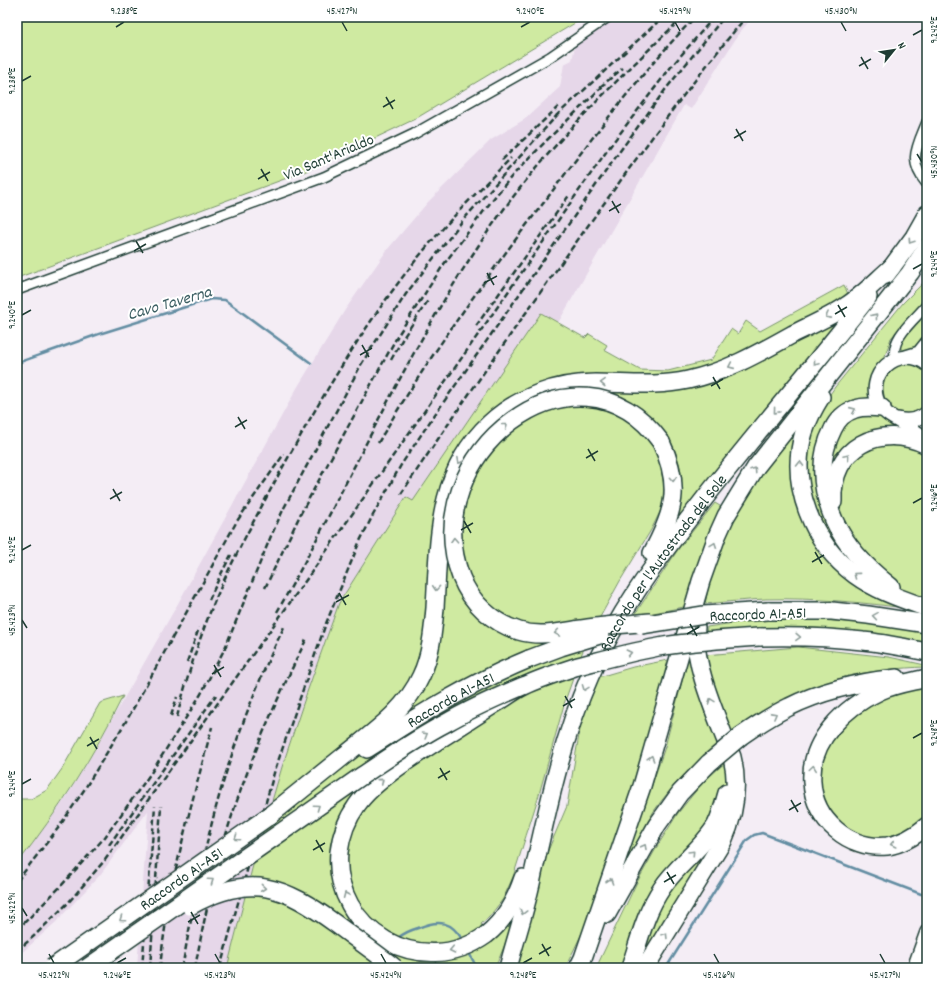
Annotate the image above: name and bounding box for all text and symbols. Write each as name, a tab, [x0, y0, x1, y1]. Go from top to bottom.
text: 9.238°E	[111, 5, 138, 19]
text: 45.427°N	[327, 5, 358, 19]
text: 9.240°E	[516, 5, 544, 19]
text: 45.429°N	[659, 5, 691, 19]
text: 45.430°N	[825, 5, 857, 19]
text: 9.242°E	[928, 16, 942, 43]
north arrow	[874, 30, 914, 70]
text: N	[893, 40, 909, 53]
text: 9.238°E	[6, 67, 20, 94]
street label: Via Sant'Arialdo	[280, 129, 378, 188]
text: 45.430°N	[928, 146, 942, 178]
one-way arrow	[908, 237, 916, 244]
text: 9.244°E	[928, 250, 942, 277]
water label: Cavo Taverna	[125, 281, 216, 328]
text: 9.240°E	[6, 301, 20, 329]
one-way arrow	[825, 311, 832, 319]
one-way arrow	[871, 313, 878, 320]
one-way arrow	[813, 359, 820, 366]
one-way arrow	[727, 361, 735, 369]
one-way arrow	[600, 379, 606, 388]
one-way arrow	[773, 407, 780, 414]
one-way arrow	[849, 407, 856, 415]
one-way arrow	[501, 424, 508, 431]
one-way arrow	[843, 454, 850, 461]
one-way arrow	[458, 457, 465, 464]
one-way arrow	[796, 461, 804, 467]
one-way arrow	[749, 467, 757, 474]
street label: Raccordo per l'Autostrada del Sole	[595, 470, 733, 656]
one-way arrow	[668, 476, 677, 482]
text: 9.246°E	[928, 484, 942, 512]
text: 9.242°E	[6, 536, 20, 563]
one-way arrow	[449, 537, 458, 543]
one-way arrow	[709, 541, 717, 548]
one-way arrow	[853, 572, 860, 580]
one-way arrow	[432, 585, 441, 591]
street label: Raccordo A1-A51	[709, 602, 807, 629]
text: 45.423°N	[6, 604, 20, 636]
one-way arrow	[872, 612, 878, 621]
one-way arrow	[553, 628, 560, 637]
one-way arrow	[795, 632, 801, 641]
one-way arrow	[626, 650, 632, 658]
street label: Raccordo A1-A51	[403, 667, 499, 735]
one-way arrow	[581, 684, 589, 691]
one-way arrow	[708, 698, 716, 705]
one-way arrow	[770, 712, 777, 720]
text: 9.248°E	[928, 719, 942, 746]
one-way arrow	[421, 732, 428, 739]
one-way arrow	[646, 754, 655, 761]
one-way arrow	[808, 765, 817, 772]
text: 9.244°E	[6, 770, 20, 797]
one-way arrow	[377, 779, 384, 786]
one-way arrow	[313, 804, 320, 812]
one-way arrow	[235, 833, 242, 840]
one-way arrow	[890, 839, 897, 848]
street label: Raccordo A1-A51	[136, 843, 228, 917]
one-way arrow	[639, 844, 646, 851]
one-way arrow	[687, 850, 695, 858]
one-way arrow	[605, 878, 613, 885]
one-way arrow	[206, 879, 213, 886]
one-way arrow	[260, 883, 266, 892]
text: 45.422°N	[6, 892, 20, 924]
one-way arrow	[343, 892, 351, 900]
one-way arrow	[520, 908, 528, 915]
one-way arrow	[119, 914, 126, 921]
one-way arrow	[661, 932, 668, 939]
one-way arrow	[449, 945, 455, 954]
text: 45.422°N	[38, 969, 70, 983]
text: 9.246°E	[103, 969, 131, 983]
text: 45.423°N	[204, 969, 236, 983]
text: 45.424°N	[370, 969, 402, 983]
text: 9.248°E	[510, 969, 537, 983]
text: 45.426°N	[703, 969, 735, 983]
text: 45.427°N	[870, 969, 901, 983]

